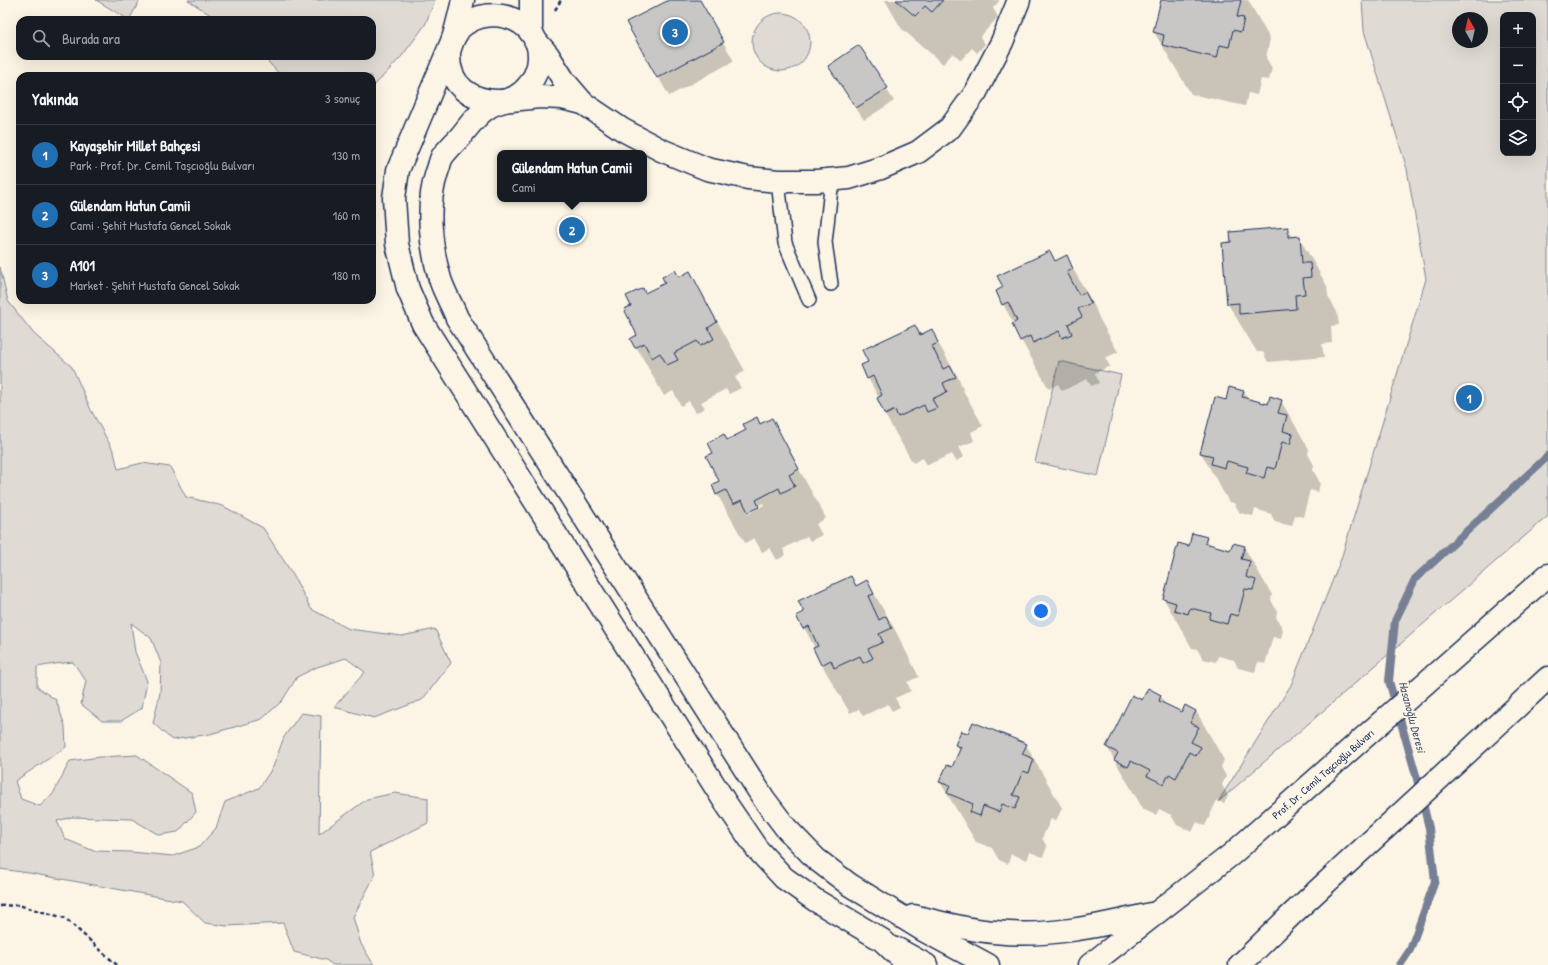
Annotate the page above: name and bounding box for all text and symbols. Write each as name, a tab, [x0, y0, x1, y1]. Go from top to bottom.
north arrow	[1452, 12, 1488, 48]
map controls	[1500, 12, 1536, 156]
button: +	[1500, 12, 1536, 48]
search box	[16, 16, 376, 60]
pin: 3	[662, 17, 688, 47]
icon: search	[30, 27, 52, 49]
text: Burada ara	[62, 28, 120, 49]
button: −	[1500, 48, 1536, 84]
button: locate	[1500, 84, 1536, 120]
text: Yakında	[32, 87, 78, 110]
text: 3 sonuç	[325, 89, 360, 107]
button: layers	[1500, 120, 1536, 156]
text: Kayaşehir Millet Bahçesi	[70, 135, 201, 156]
text: 1	[43, 146, 47, 164]
text: 130 m	[332, 146, 360, 164]
popup	[497, 150, 647, 202]
text: Park · Prof. Dr. Cemil Taşcıoğlu Bulvarı	[70, 156, 255, 174]
text: Gülendam Hatun Camii	[512, 157, 632, 178]
text: Cami	[512, 178, 536, 196]
text: Gülendam Hatun Camii	[70, 195, 191, 216]
text: 2	[42, 206, 48, 224]
text: 160 m	[332, 206, 360, 224]
pin: 2	[559, 215, 585, 245]
text: Cami · Şehit Mustafa Gencel Sokak	[70, 216, 231, 234]
text: A101	[70, 255, 95, 276]
text: 3	[42, 266, 48, 284]
text: 180 m	[332, 266, 360, 284]
text: Market · Şehit Mustafa Gencel Sokak	[70, 276, 240, 294]
pin: 1	[1456, 383, 1482, 413]
your location	[1031, 601, 1051, 621]
water label: Hasanoğlu Deresi	[1395, 679, 1431, 756]
street label: Prof. Dr. Cemil Taşcıoğlu Bulvarı	[1269, 726, 1377, 822]

